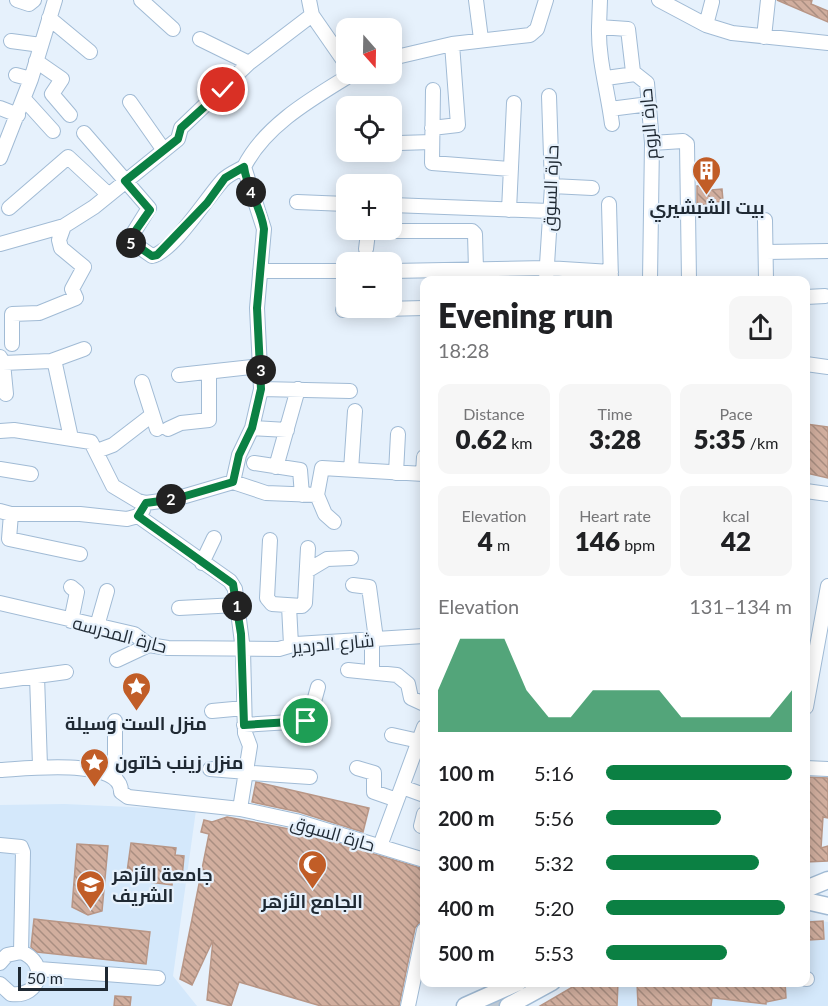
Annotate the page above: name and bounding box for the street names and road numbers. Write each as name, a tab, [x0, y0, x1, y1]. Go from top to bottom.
street label: حارة الروم	[634, 87, 664, 161]
street label: حارة السوق	[537, 144, 564, 232]
street label: حارة المدرسه	[70, 611, 170, 658]
street label: شارع الدردير	[290, 628, 375, 660]
street label: حارة السوق	[288, 811, 378, 857]

